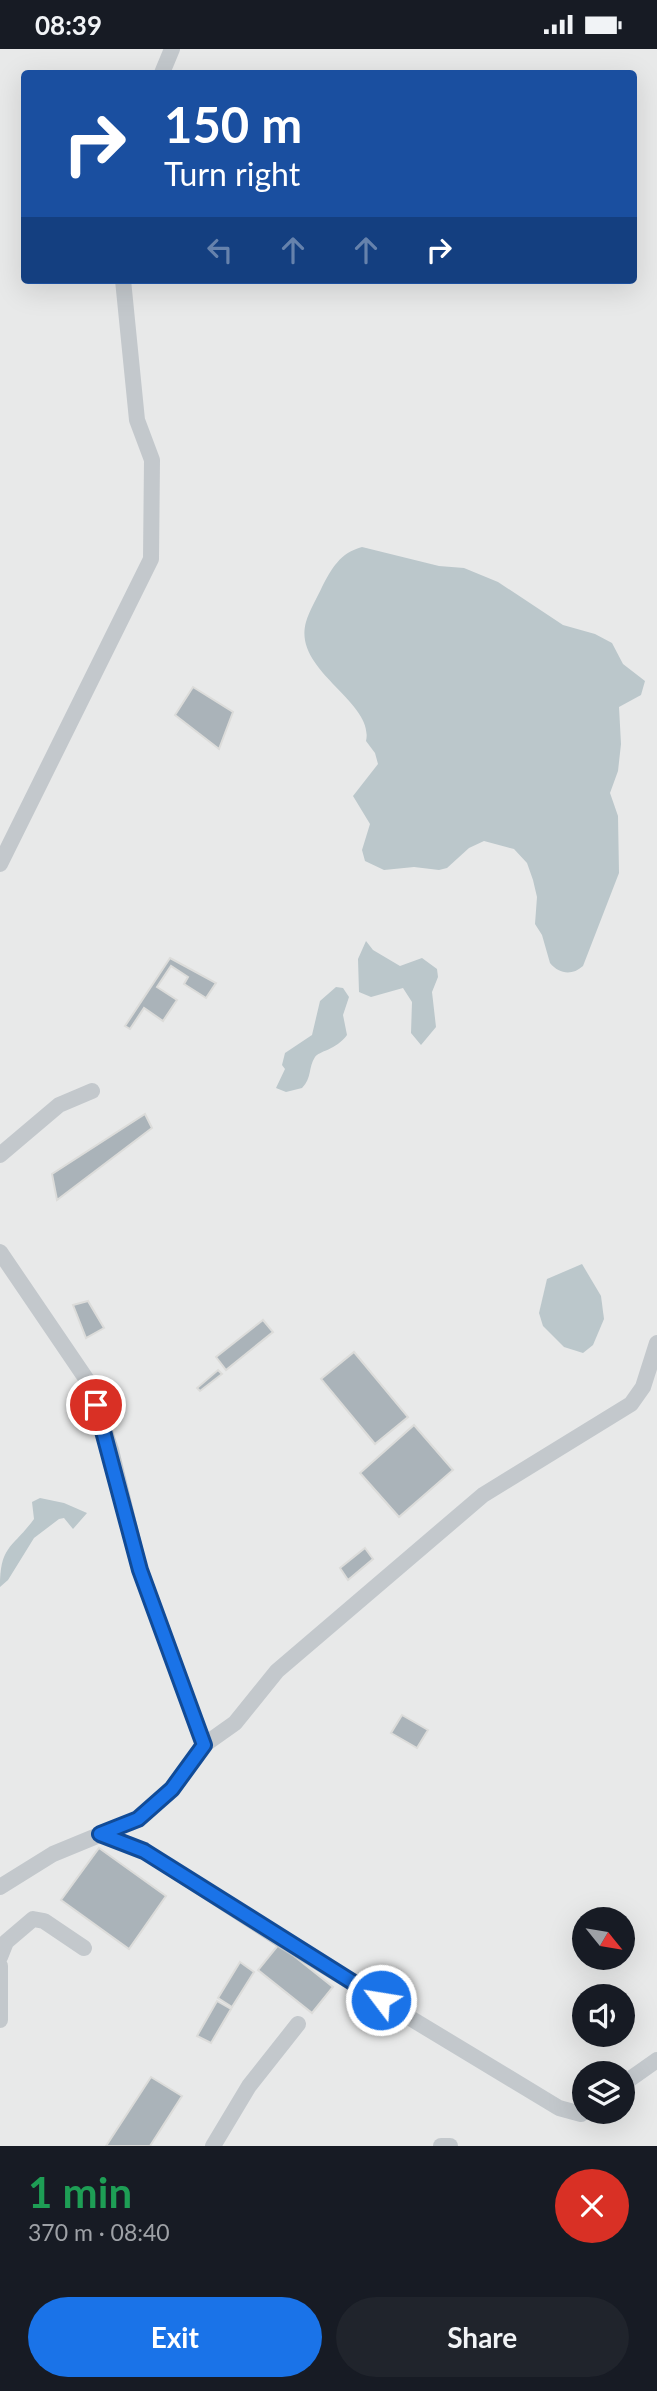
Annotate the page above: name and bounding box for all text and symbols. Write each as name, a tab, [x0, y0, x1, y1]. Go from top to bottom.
text: 08:39	[35, 9, 102, 41]
text: 150 m	[164, 95, 302, 153]
icon: right	[49, 98, 140, 189]
text: Turn right	[164, 154, 300, 193]
icon: left	[201, 231, 239, 269]
icon: ahead	[274, 231, 312, 269]
icon: ahead	[347, 231, 385, 269]
icon: right	[420, 231, 458, 269]
pin	[66, 1375, 126, 1435]
icon: arrive	[77, 1386, 115, 1424]
north arrow	[572, 1907, 635, 1971]
map controls	[572, 1907, 635, 2124]
position arrow	[344, 1963, 418, 2037]
button: sound	[572, 1984, 635, 2047]
button: layers	[572, 2061, 635, 2124]
text: 1 min	[28, 2167, 132, 2217]
button: close	[555, 2169, 629, 2243]
text: 370 m · 08:40	[28, 2218, 170, 2246]
button: Exit	[28, 2297, 322, 2377]
button: Share	[336, 2297, 629, 2377]

